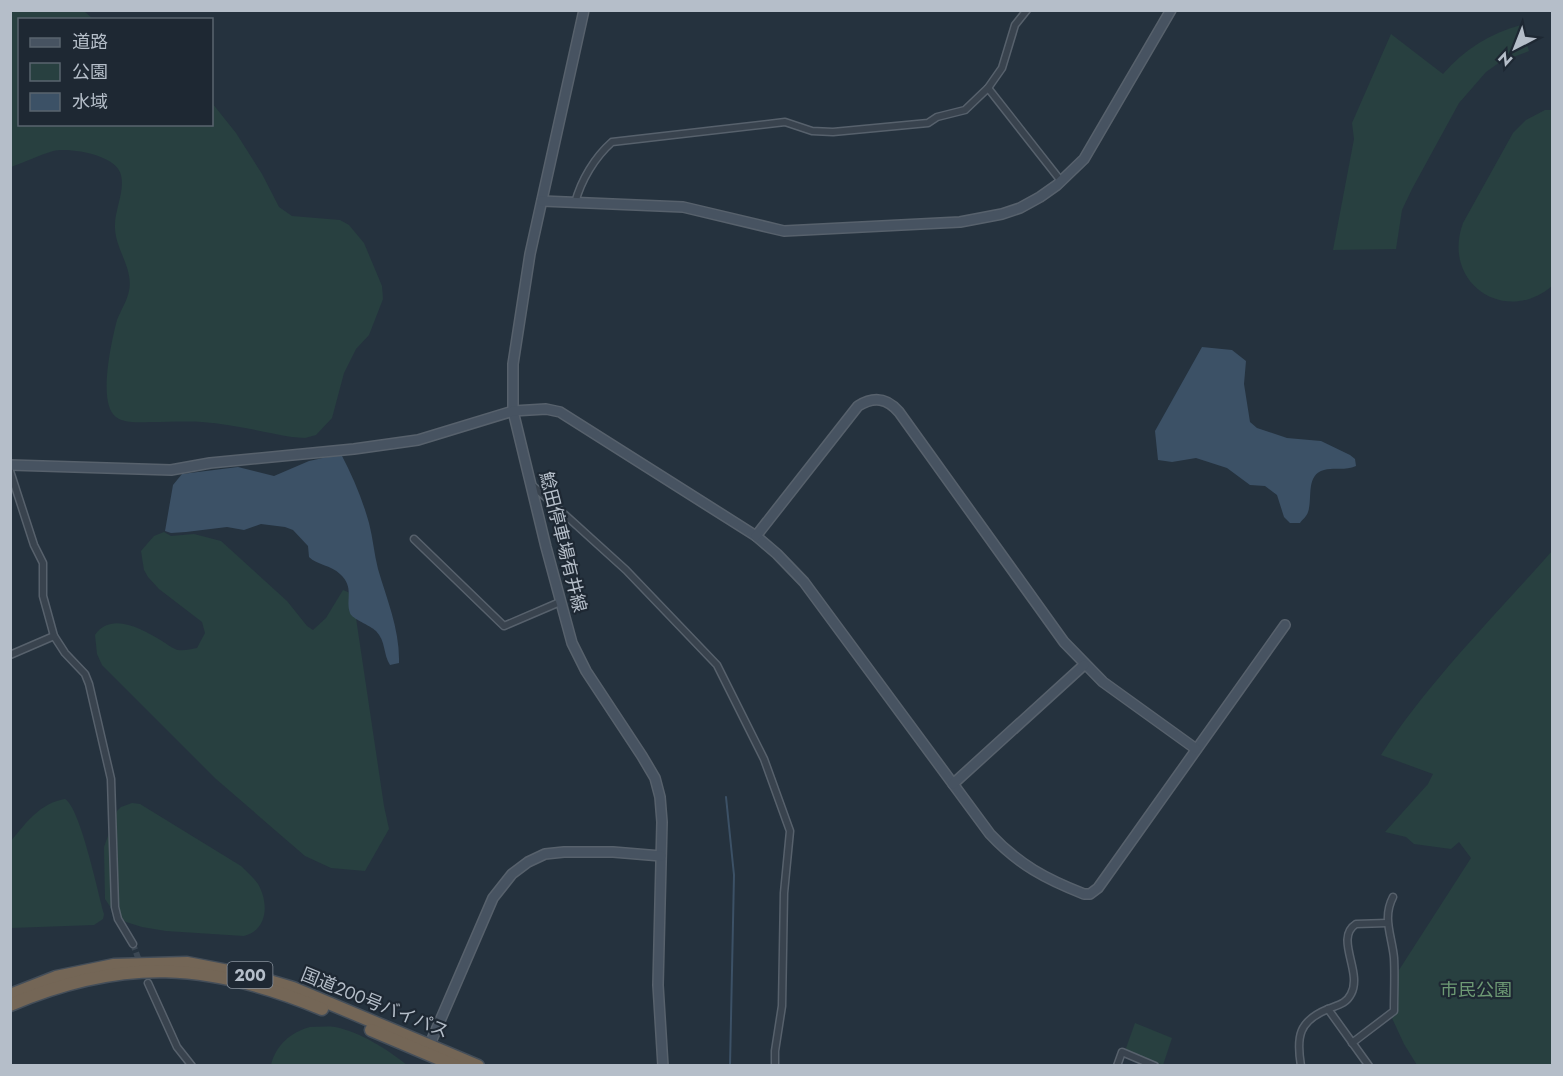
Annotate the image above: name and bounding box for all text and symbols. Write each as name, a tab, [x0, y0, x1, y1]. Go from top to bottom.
legend	[18, 18, 213, 126]
north arrow	[1485, 18, 1545, 78]
text: 道路	[72, 29, 108, 55]
text: N	[1493, 46, 1518, 72]
text: 公園	[72, 59, 108, 85]
text: 水域	[72, 89, 108, 115]
street label: 鯰田停車場有井線	[533, 469, 593, 615]
street label: 国道200号バイパス	[297, 961, 453, 1045]
road number: 200	[228, 962, 272, 988]
park label: 市民公園	[1440, 977, 1512, 1003]

